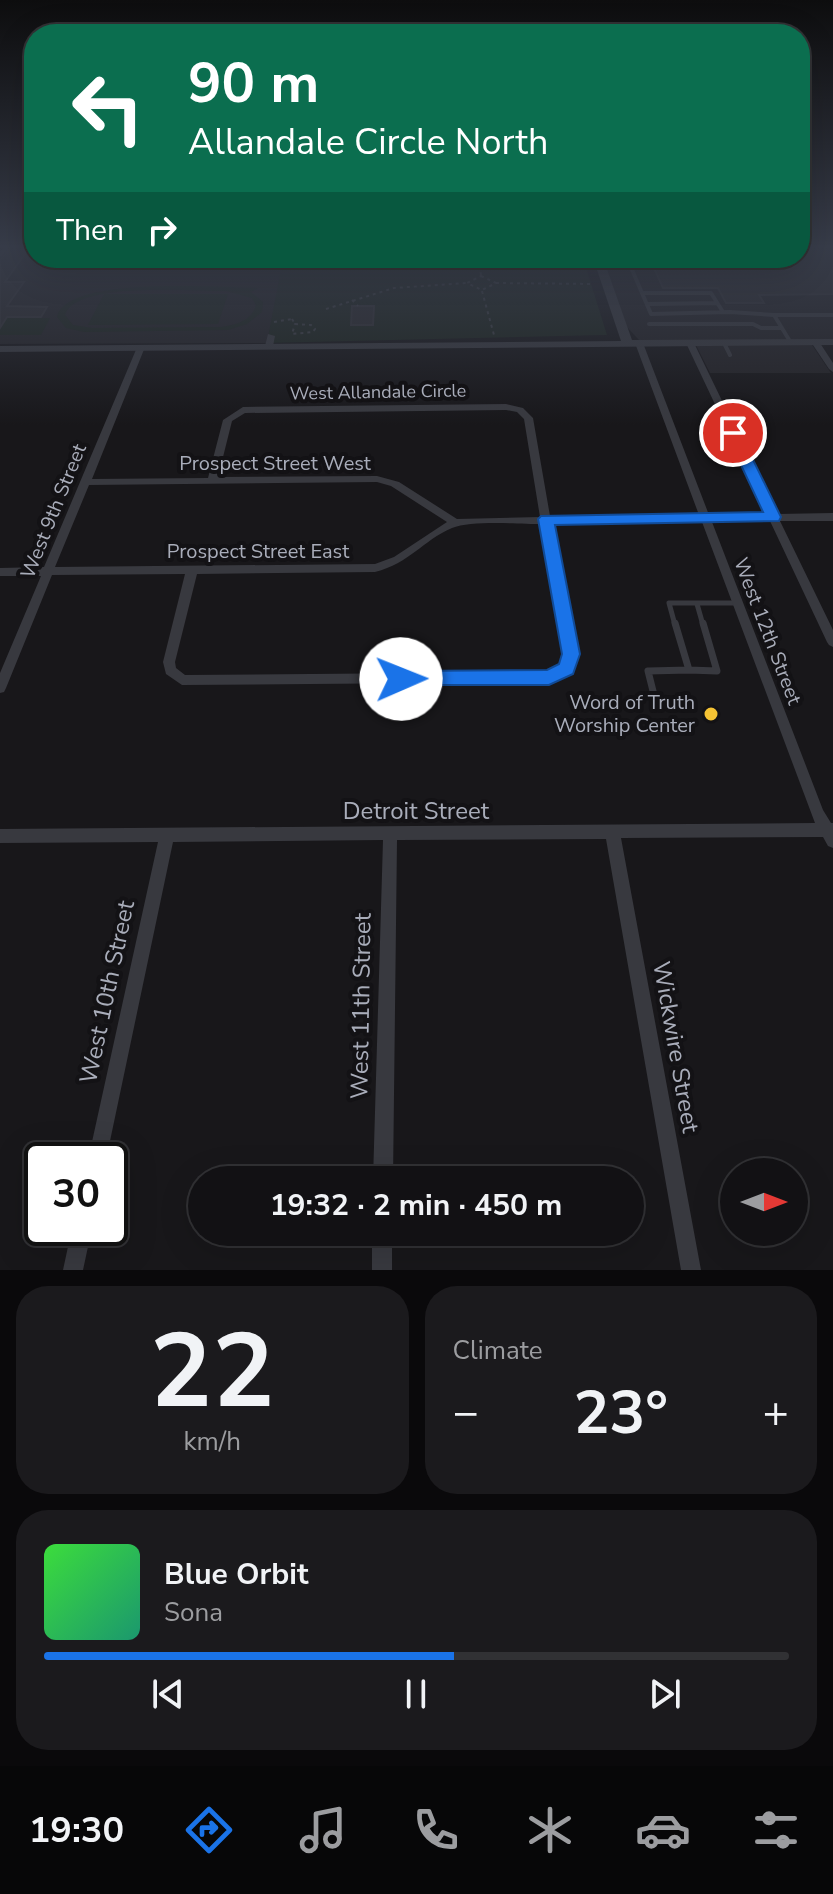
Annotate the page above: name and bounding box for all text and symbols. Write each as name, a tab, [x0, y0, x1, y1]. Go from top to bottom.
text: 90 m	[188, 45, 319, 122]
icon: left	[56, 56, 160, 160]
text: Allandale Circle North	[188, 118, 548, 167]
icon: right	[140, 208, 184, 252]
text: Then	[56, 210, 124, 251]
street label: West Allandale Circle	[289, 378, 467, 406]
pin	[699, 399, 767, 467]
icon: arrive	[711, 411, 755, 455]
street label: West 9th Street	[14, 439, 93, 583]
street label: Prospect Street West	[179, 450, 372, 477]
street label: Prospect Street East	[167, 538, 350, 565]
street label: West 12th Street	[727, 554, 808, 709]
position arrow	[359, 637, 443, 721]
place label: Word of Truth Worship Center	[554, 689, 695, 739]
marker: Word of Truth Worship Center	[702, 705, 720, 723]
street label: Detroit Street	[343, 795, 490, 827]
street label: West 10th Street	[72, 897, 142, 1086]
street label: West 11th Street	[343, 912, 379, 1099]
street label: Wickwire Street	[645, 959, 707, 1136]
speed limit sign: 30	[24, 1142, 128, 1246]
north arrow	[720, 1158, 808, 1246]
map controls	[720, 1158, 808, 1246]
text: 19:32 · 2 min · 450 m	[270, 1185, 562, 1226]
text: 22	[150, 1301, 275, 1443]
text: Climate	[453, 1333, 543, 1368]
text: 23°	[573, 1372, 668, 1454]
text: −	[453, 1383, 479, 1443]
text: +	[763, 1383, 789, 1443]
text: km/h	[184, 1424, 241, 1459]
text: Blue Orbit	[164, 1554, 308, 1595]
text: Sona	[164, 1595, 223, 1630]
icon: previous	[146, 1672, 190, 1716]
icon: pause	[394, 1672, 438, 1716]
icon: next	[643, 1672, 687, 1716]
icon: directions	[181, 1802, 237, 1858]
icon: music	[295, 1802, 351, 1858]
icon: phone	[408, 1802, 464, 1858]
icon: climate	[522, 1802, 578, 1858]
icon: car	[635, 1802, 691, 1858]
icon: filters	[748, 1802, 804, 1858]
text: 19:30	[29, 1806, 124, 1855]

